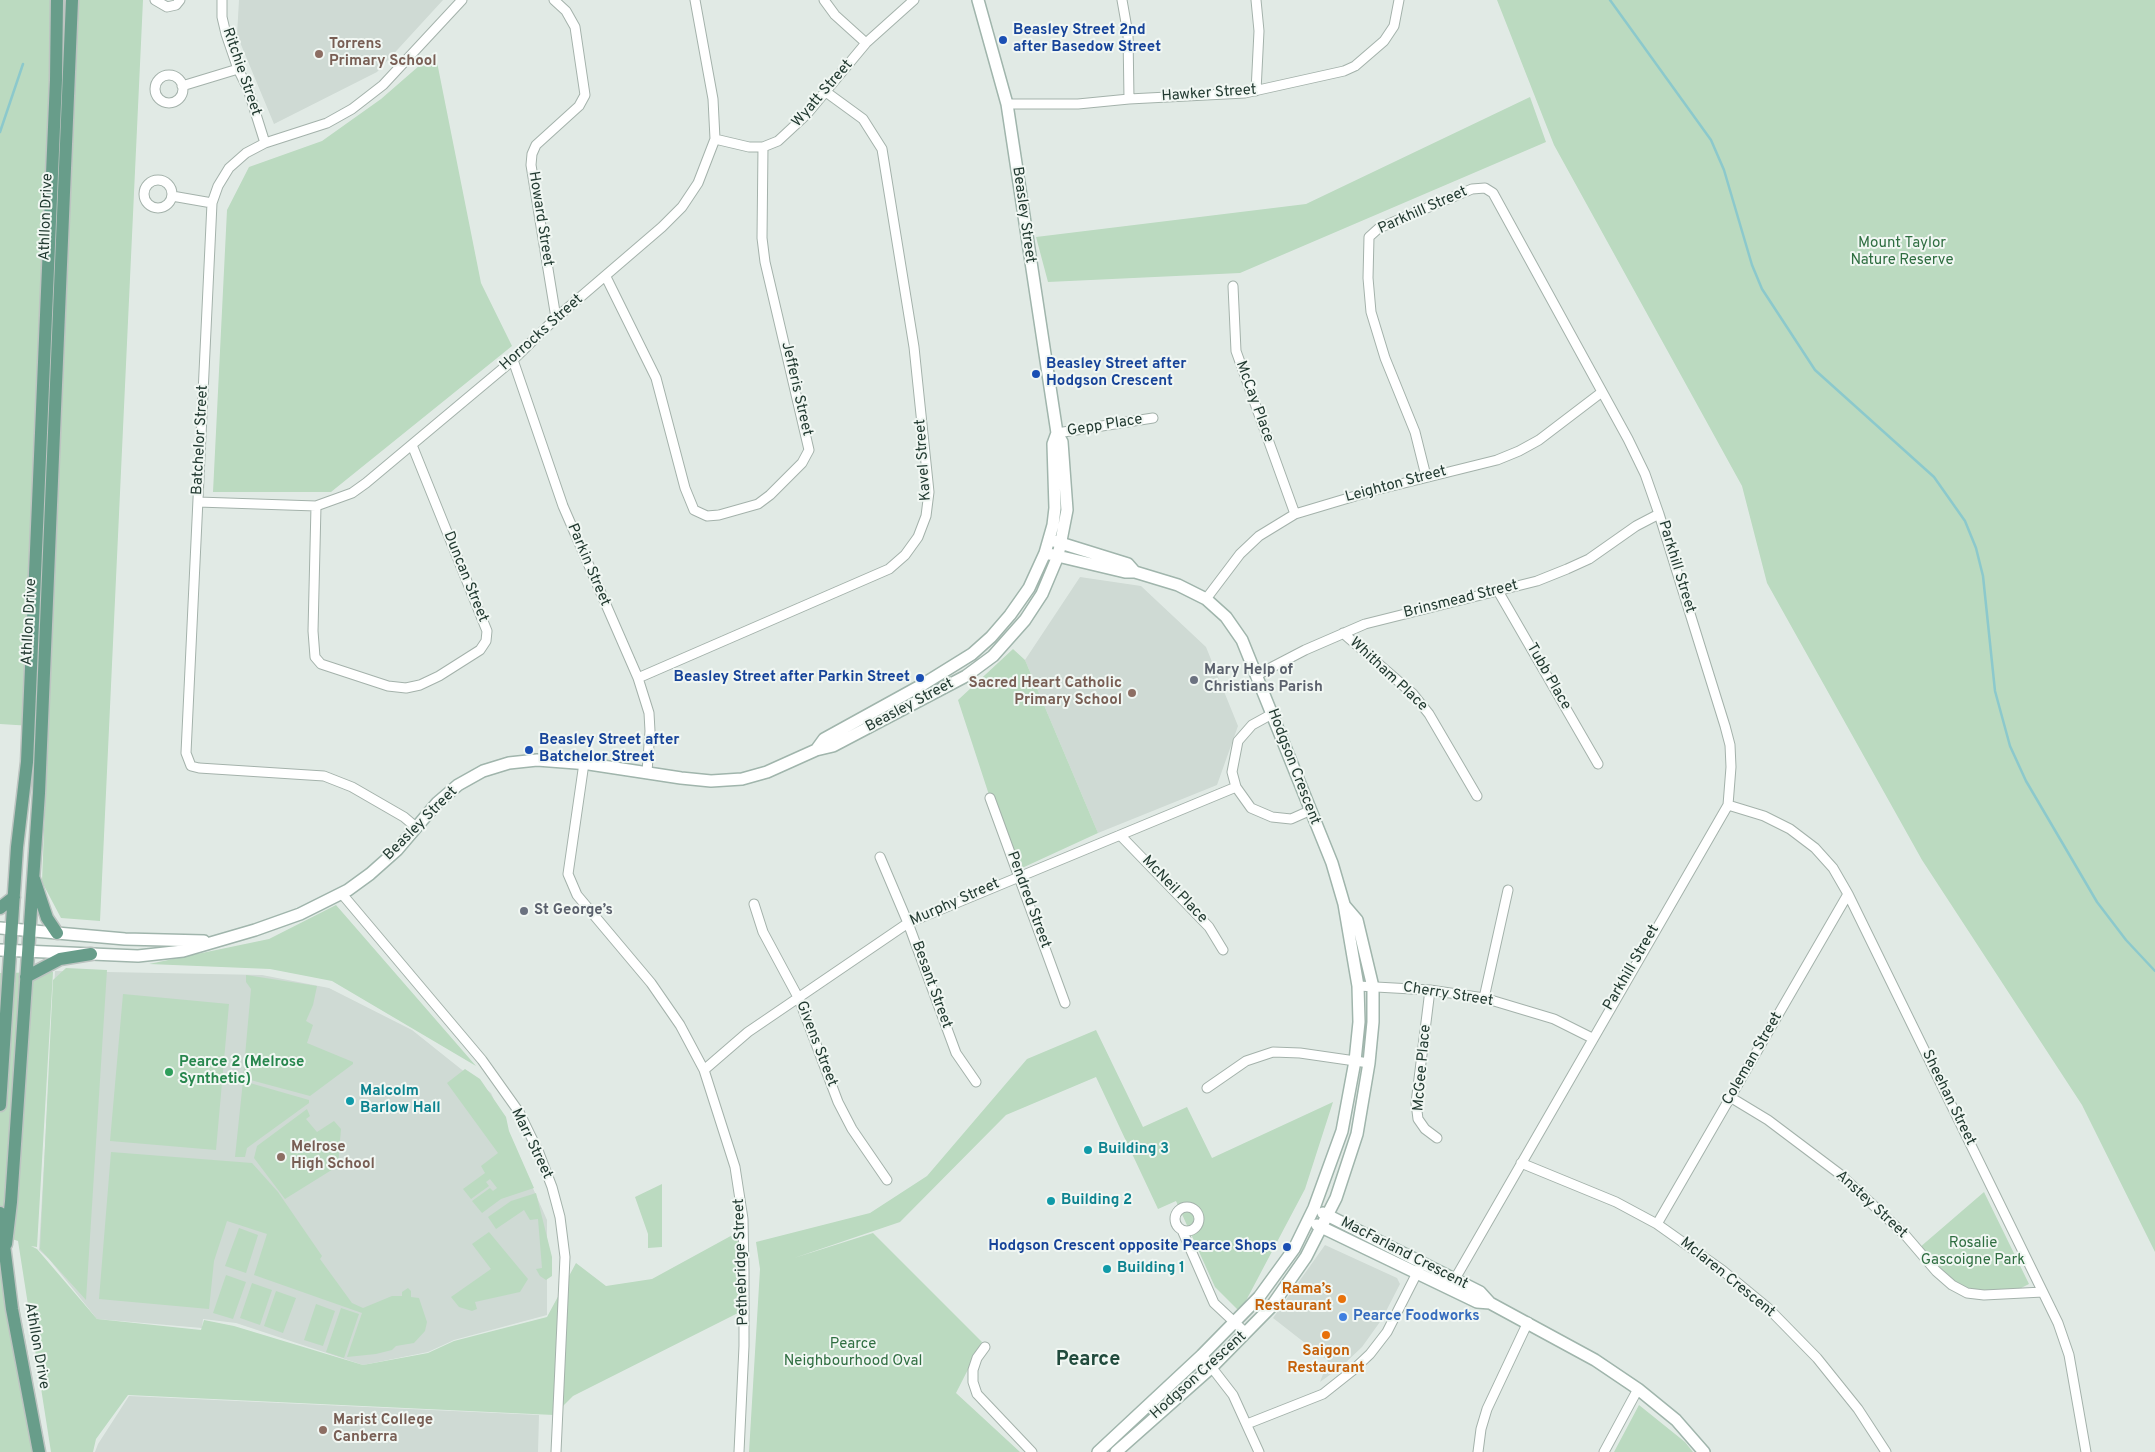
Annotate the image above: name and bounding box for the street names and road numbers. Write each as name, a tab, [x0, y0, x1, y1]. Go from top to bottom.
street label: Ritchie Street	[218, 26, 264, 118]
street label: Wyatt Street	[789, 57, 857, 131]
street label: Hawker Street	[1161, 82, 1257, 106]
street label: Beasley Street	[1007, 166, 1039, 264]
street label: Howard Street	[524, 170, 556, 268]
street label: Athllon Drive	[36, 173, 58, 261]
street label: Parkhill Street	[1376, 183, 1470, 239]
street label: Horrocks Street	[497, 291, 587, 375]
street label: Jefferis Street	[776, 340, 816, 438]
street label: McCay Place	[1231, 359, 1277, 445]
street label: Batchelor Street	[189, 384, 213, 496]
street label: Gepp Place	[1066, 411, 1144, 441]
street label: Kavel Street	[912, 418, 936, 502]
street label: Leighton Street	[1343, 463, 1449, 507]
street label: Parkhill Street	[1653, 519, 1699, 615]
street label: Parkin Street	[563, 521, 613, 609]
street label: Duncan Street	[439, 529, 491, 625]
street label: Brinsmead Street	[1402, 577, 1520, 623]
street label: Athllon Drive	[19, 578, 41, 666]
street label: Whitham Place	[1345, 634, 1431, 716]
street label: Tubb Place	[1522, 640, 1574, 714]
street label: Beasley Street	[863, 675, 957, 737]
street label: Hodgson Crescent	[1263, 706, 1323, 828]
street label: Beasley Street	[380, 783, 462, 865]
street label: Pendred Street	[1002, 849, 1054, 951]
street label: McNeil Place	[1137, 853, 1211, 927]
street label: Murphy Street	[907, 875, 1003, 931]
street label: Parkhill Street	[1600, 922, 1664, 1014]
street label: Besant Street	[907, 939, 955, 1031]
street label: Cherry Street	[1402, 979, 1494, 1011]
street label: Givens Street	[791, 999, 841, 1089]
street label: Coleman Street	[1719, 1009, 1787, 1109]
street label: McGee Place	[1410, 1024, 1436, 1112]
street label: Sheehan Street	[1917, 1047, 1979, 1149]
street label: Marr Street	[506, 1106, 556, 1182]
street label: Anstey Street	[1831, 1167, 1911, 1243]
street label: Pethebridge Street	[731, 1198, 753, 1326]
street label: MacFarland Crescent	[1337, 1214, 1471, 1294]
street label: Mclaren Crescent	[1676, 1234, 1778, 1322]
street label: Athllon Drive	[20, 1301, 52, 1391]
street label: Hodgson Crescent	[1147, 1328, 1251, 1424]

